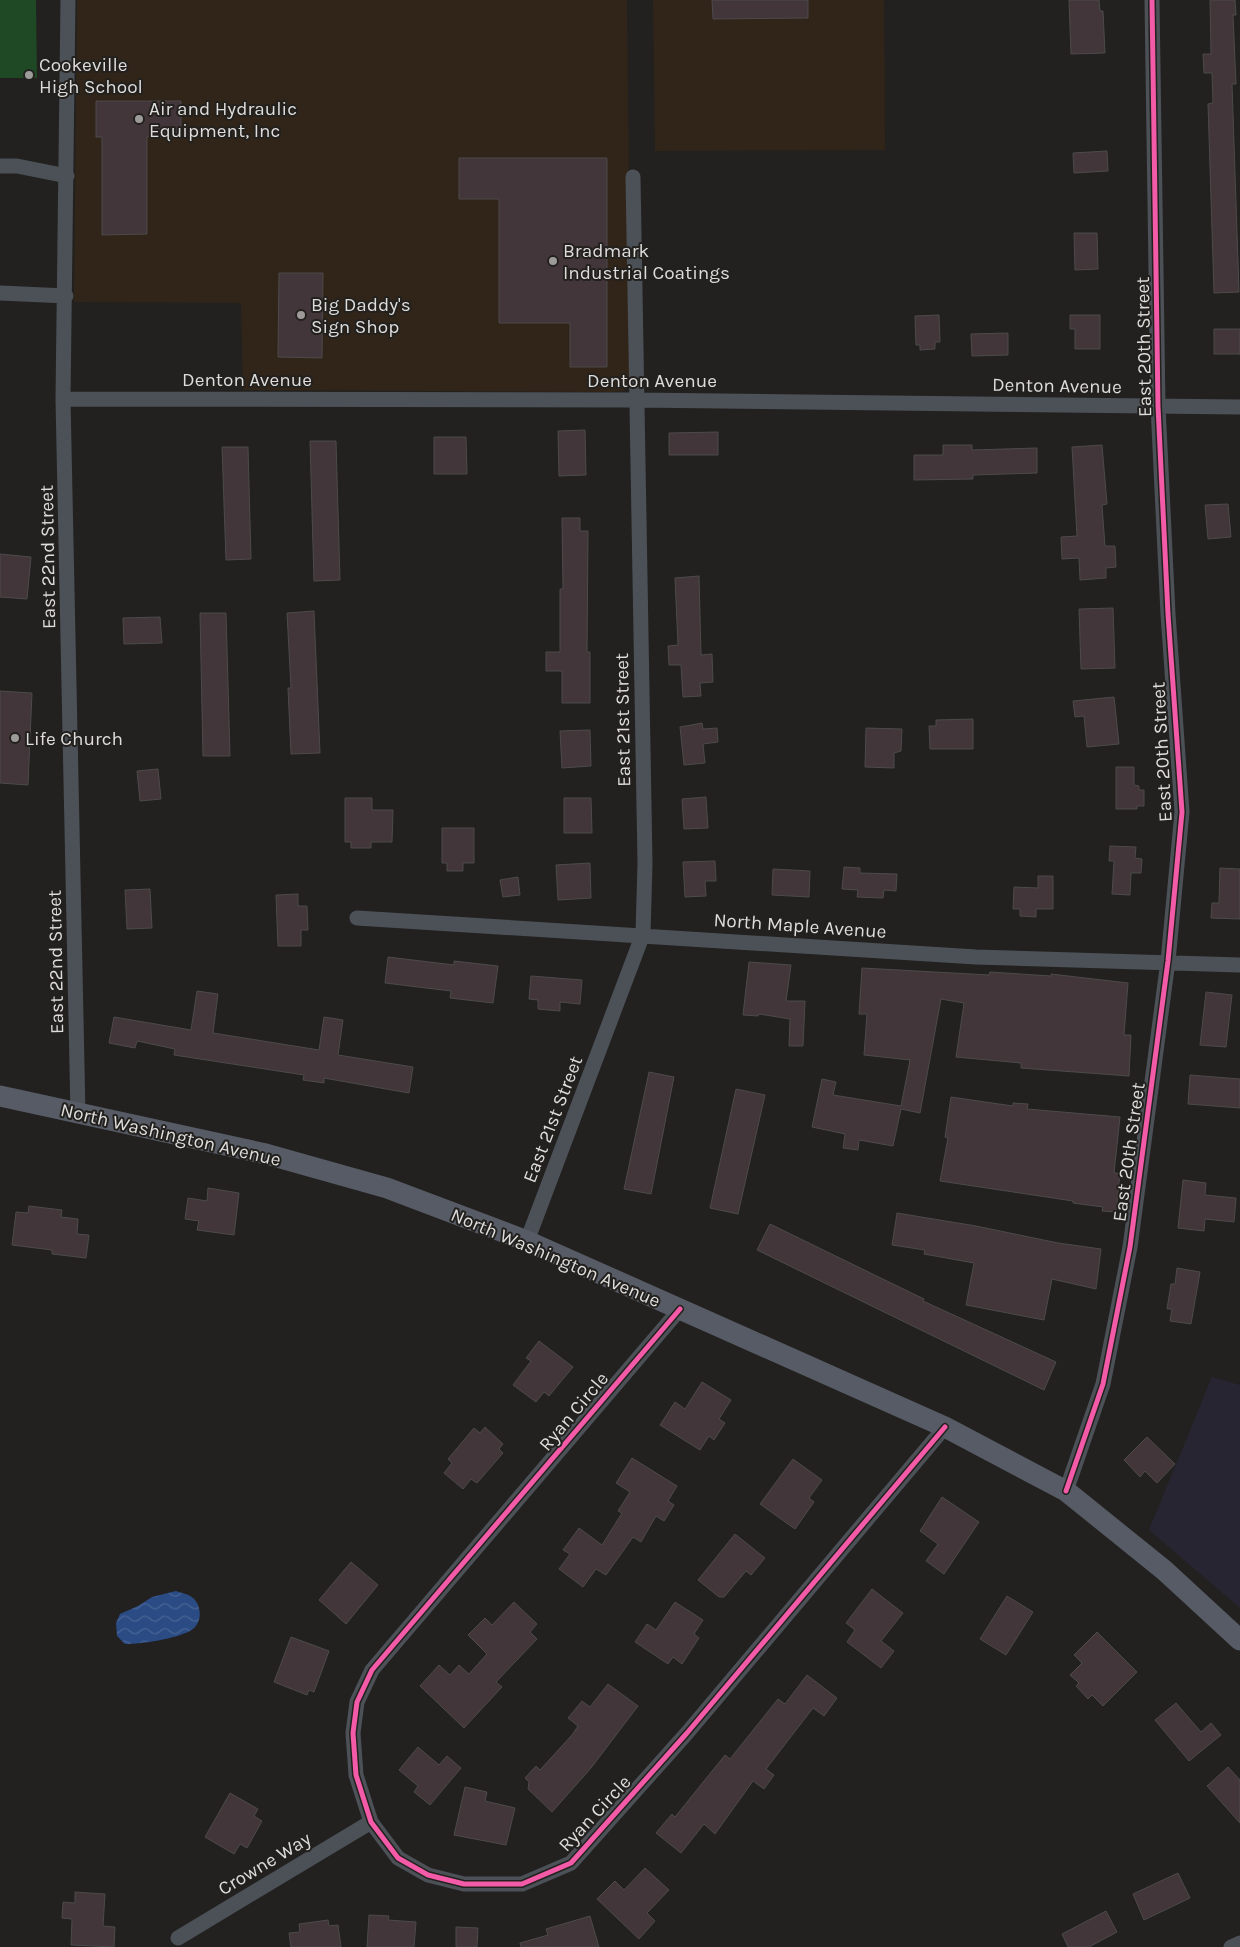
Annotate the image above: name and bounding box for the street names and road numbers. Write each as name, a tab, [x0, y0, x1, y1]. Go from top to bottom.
street label: East 20th Street	[1132, 277, 1156, 417]
street label: Denton Avenue	[182, 369, 312, 391]
street label: Denton Avenue	[587, 370, 717, 392]
street label: Denton Avenue	[992, 374, 1122, 398]
street label: East 22nd Street	[36, 485, 60, 629]
street label: East 21st Street	[611, 653, 635, 787]
street label: East 20th Street	[1147, 681, 1177, 823]
street label: East 22nd Street	[44, 890, 68, 1034]
street label: North Maple Avenue	[713, 909, 887, 943]
street label: East 21st Street	[519, 1053, 587, 1186]
street label: East 20th Street	[1108, 1081, 1150, 1223]
street label: North Washington Avenue	[58, 1099, 283, 1171]
street label: North Washington Avenue	[447, 1204, 664, 1312]
street label: Ryan Circle	[534, 1368, 613, 1455]
street label: Ryan Circle	[554, 1771, 636, 1856]
street label: Crowne Way	[214, 1828, 315, 1900]

